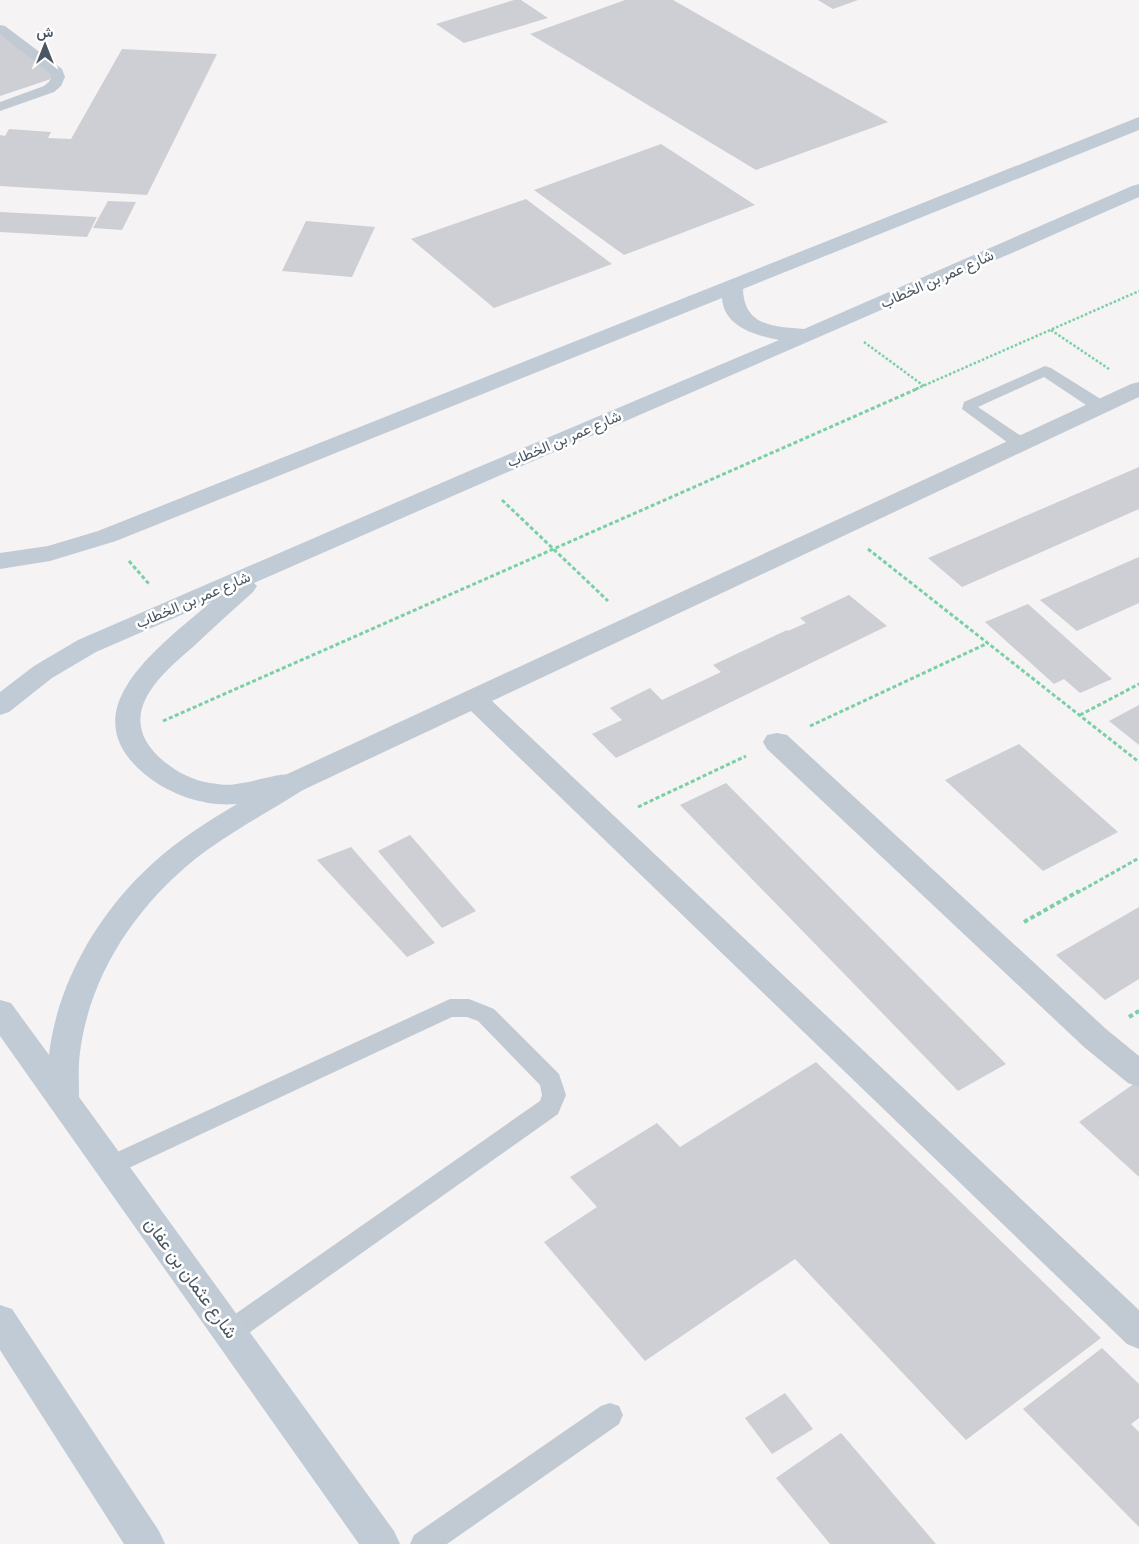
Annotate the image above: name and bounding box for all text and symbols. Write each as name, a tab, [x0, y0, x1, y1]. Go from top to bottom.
north arrow	[20, 20, 70, 70]
text: ش	[37, 23, 54, 41]
street label: شارع عمر بن الخطاب	[877, 245, 998, 314]
street label: شارع عمر بن الخطاب	[504, 406, 625, 473]
street label: شارع عمر بن الخطاب	[133, 567, 254, 634]
street label: شارع عثمان بن عفان	[139, 1213, 243, 1343]

